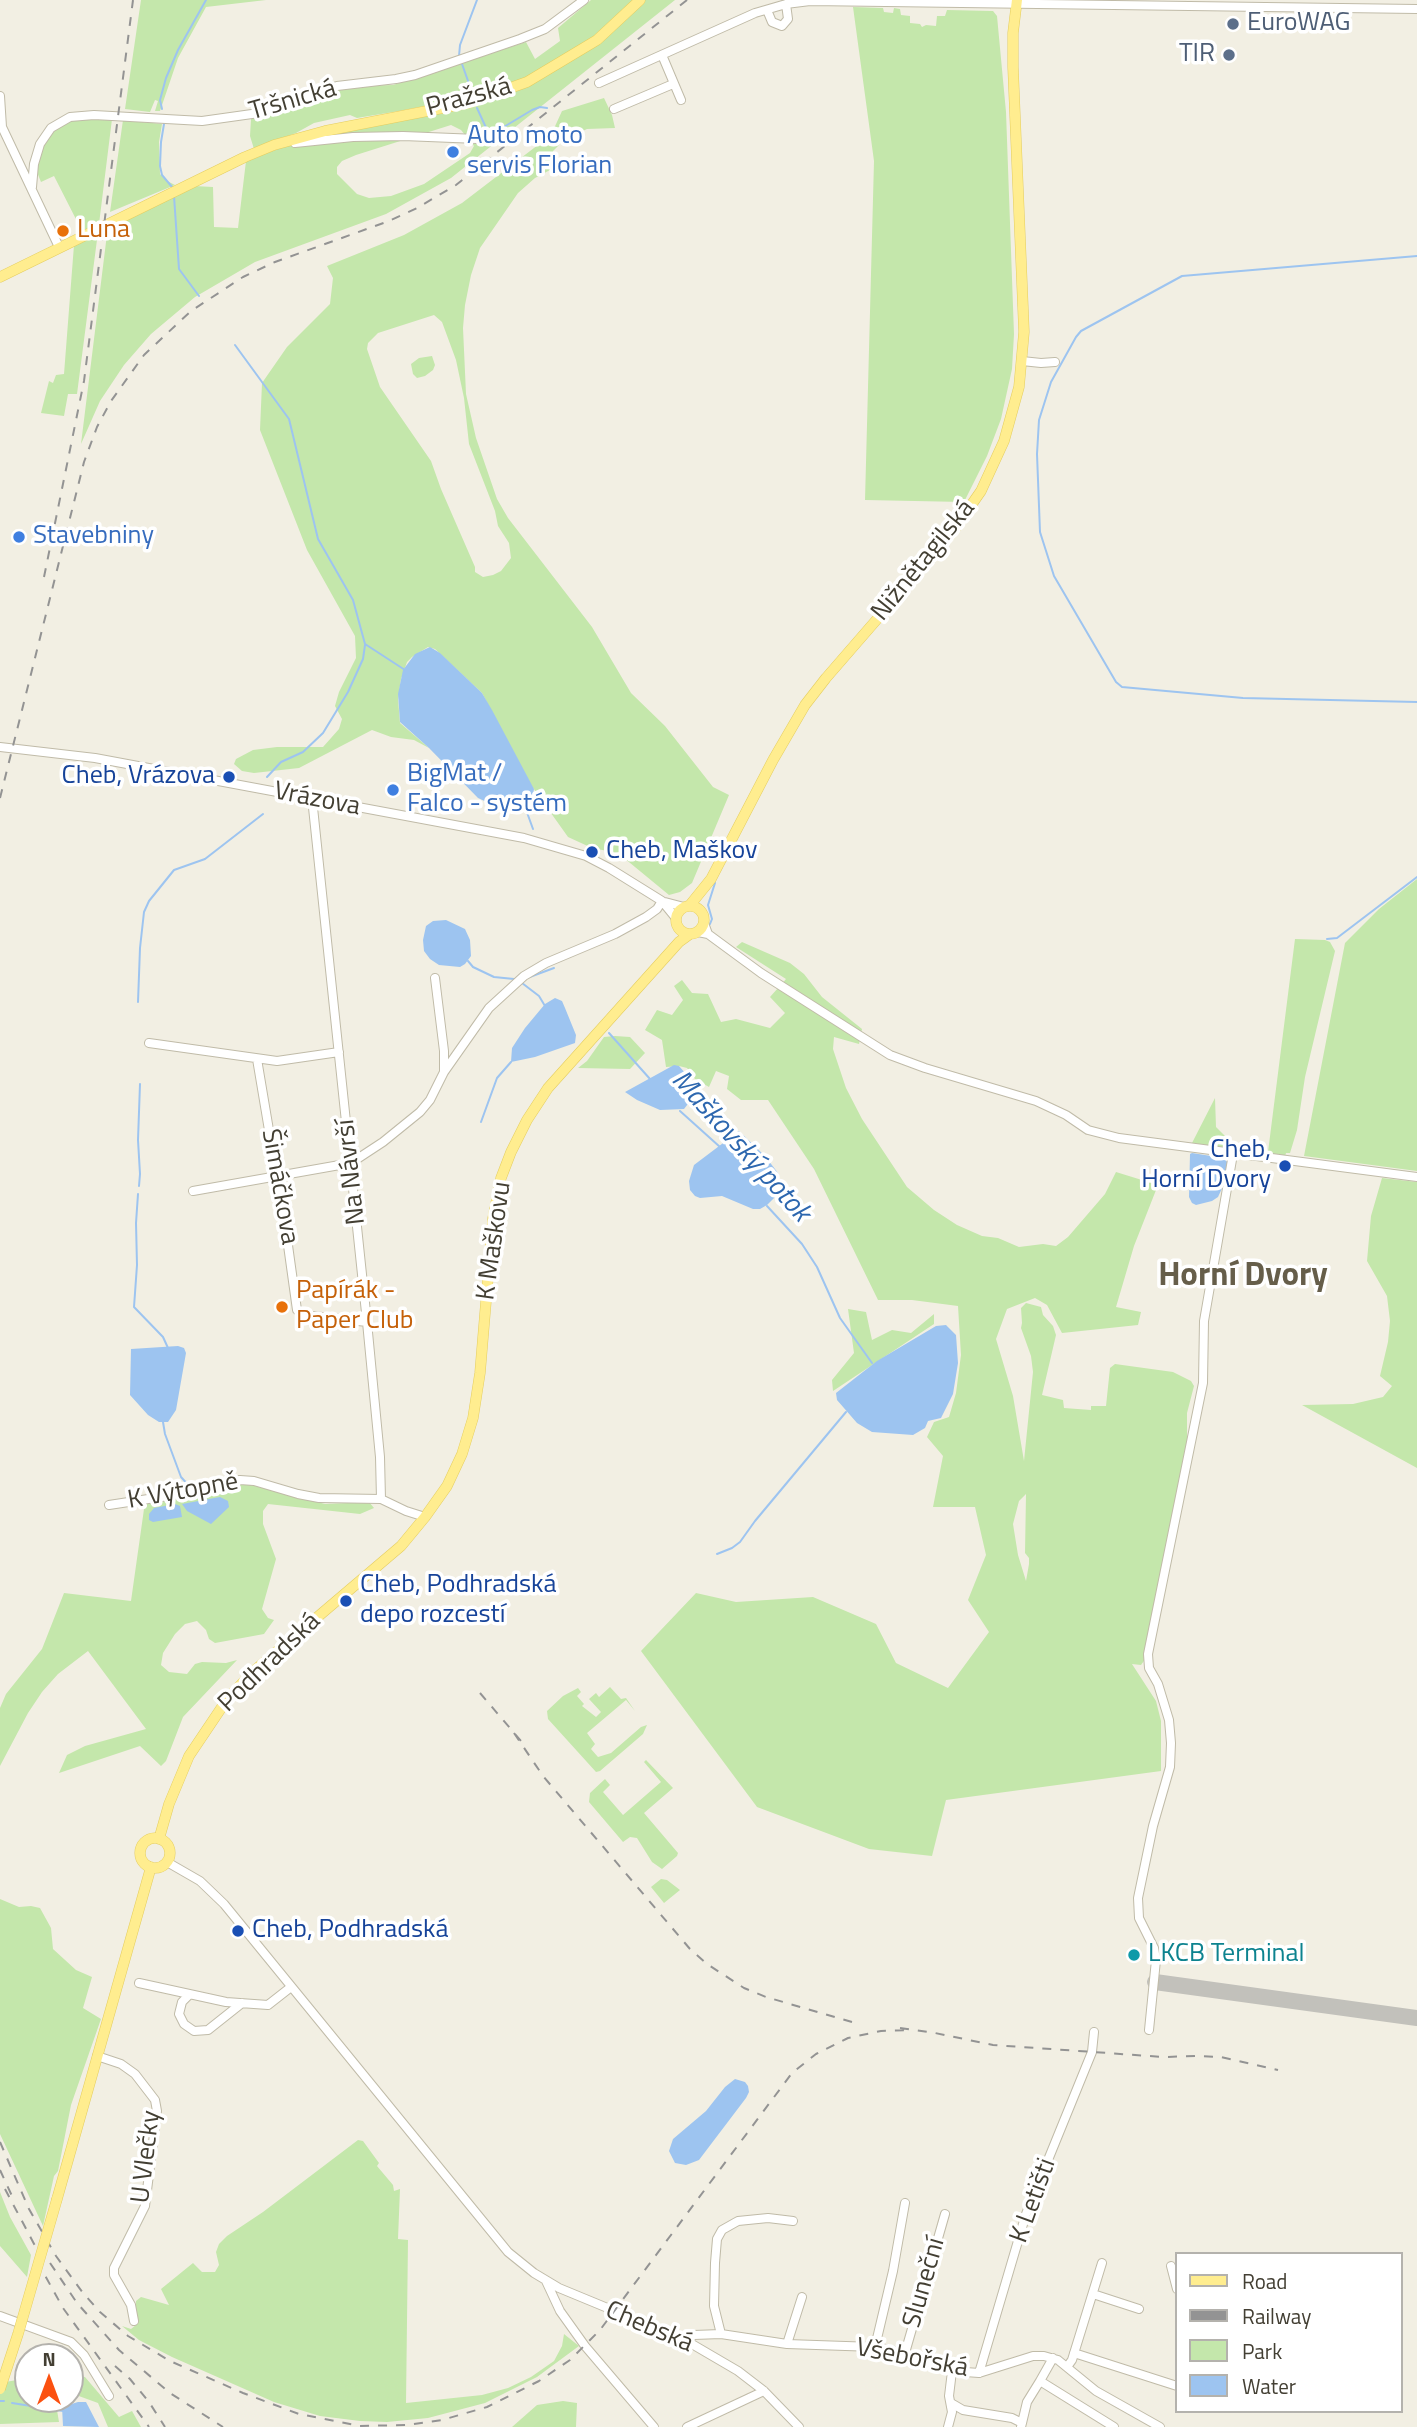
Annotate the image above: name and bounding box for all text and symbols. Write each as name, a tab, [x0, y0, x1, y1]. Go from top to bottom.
place label: EuroWAG	[1247, 8, 1351, 40]
marker: EuroWAG	[1225, 16, 1241, 32]
place label: TIR	[1179, 39, 1215, 71]
marker: TIR	[1221, 47, 1237, 63]
street label: Pražská	[423, 72, 515, 124]
street label: Tršnická	[246, 74, 340, 128]
place label: Auto moto servis Florian	[467, 121, 612, 182]
marker: Auto moto servis Florian	[445, 144, 461, 160]
place label: Luna	[77, 215, 130, 247]
marker: Luna	[55, 223, 71, 239]
street label: Nižnětagilská	[866, 494, 982, 628]
place label: Stavebniny	[33, 521, 154, 553]
marker: Stavebniny	[11, 529, 27, 545]
place label: BigMat / Falco - systém	[407, 759, 567, 820]
place label: Cheb, Vrázova	[62, 761, 215, 793]
marker: Cheb, Vrázova	[221, 769, 237, 785]
street label: Vrázova	[271, 776, 363, 824]
marker: BigMat / Falco - systém	[385, 782, 401, 798]
place label: Cheb, Maškov	[606, 836, 758, 868]
marker: Cheb, Maškov	[584, 844, 600, 860]
water label: Maškovský potok	[663, 1064, 817, 1230]
street label: Na Návrší	[331, 1118, 373, 1226]
street label: Šimáčkova	[253, 1127, 305, 1247]
place label: Cheb, Horní Dvory	[1141, 1135, 1271, 1196]
marker: Cheb, Horní Dvory	[1277, 1158, 1293, 1174]
street label: K Maškovu	[471, 1180, 519, 1302]
district label: Horní Dvory	[1158, 1257, 1328, 1297]
place label: Papírák - Paper Club	[296, 1276, 413, 1338]
marker: Papírák - Paper Club	[274, 1299, 290, 1315]
street label: K Výtopně	[125, 1467, 241, 1517]
place label: Cheb, Podhradská depo rozcestí	[360, 1570, 556, 1632]
marker: Cheb, Podhradská depo rozcestí	[338, 1593, 354, 1609]
street label: Podhradská	[212, 1607, 328, 1719]
place label: Cheb, Podhradská	[252, 1915, 448, 1947]
marker: Cheb, Podhradská	[230, 1923, 246, 1939]
place label: LKCB Terminal	[1148, 1939, 1305, 1971]
marker: LKCB Terminal	[1126, 1947, 1142, 1963]
street label: U Vlečky	[126, 2109, 168, 2205]
street label: K Letišti	[1004, 2154, 1064, 2248]
street label: Sluneční	[897, 2234, 953, 2332]
legend	[1176, 2252, 1403, 2413]
text: Road	[1242, 2265, 1287, 2297]
street label: Chebská	[600, 2296, 698, 2360]
text: Railway	[1242, 2300, 1311, 2332]
street label: Všebořská	[853, 2333, 971, 2385]
text: Park	[1242, 2335, 1282, 2367]
north arrow	[14, 2343, 84, 2413]
text: N	[42, 2344, 56, 2373]
text: Water	[1242, 2370, 1296, 2402]

